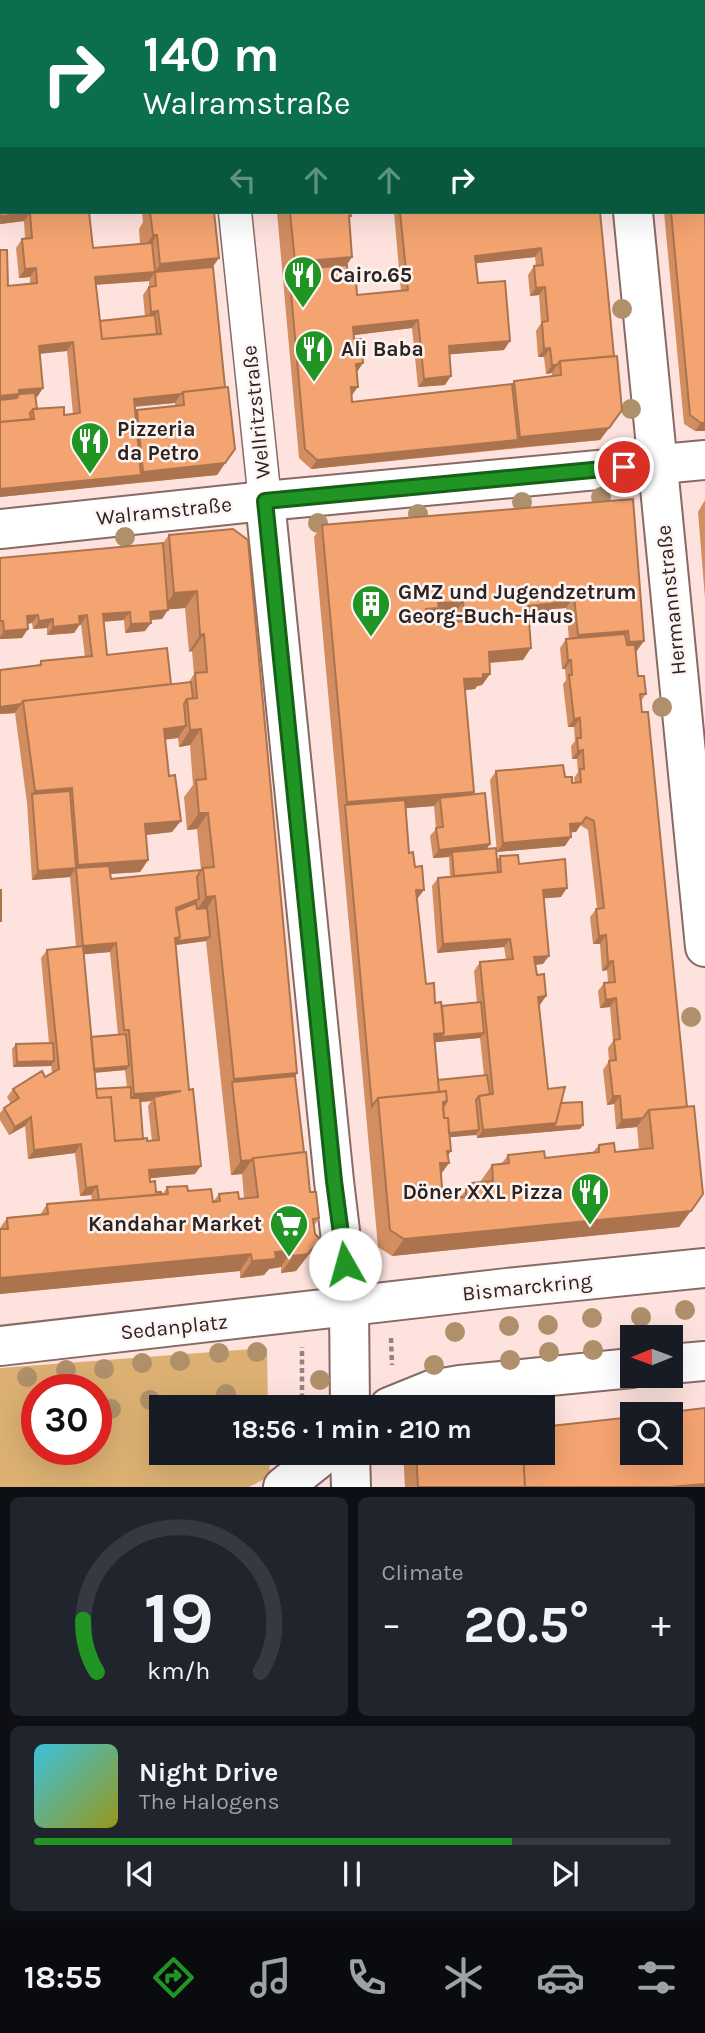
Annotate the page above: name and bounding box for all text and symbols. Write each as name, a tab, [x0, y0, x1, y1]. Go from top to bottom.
text: 140 m	[143, 26, 280, 83]
icon: right	[28, 28, 119, 119]
text: Walramstraße	[143, 85, 350, 122]
icon: left	[224, 161, 262, 199]
icon: ahead	[297, 161, 335, 199]
icon: ahead	[370, 161, 408, 199]
icon: right	[443, 161, 481, 199]
restaurant icon: Cairo.65	[282, 254, 324, 309]
place label: Cairo.65	[330, 263, 412, 287]
restaurant icon: Ali Baba	[293, 328, 335, 383]
place label: Ali Baba	[341, 337, 424, 361]
street label: Wellritzstraße	[237, 344, 275, 480]
place label: Pizzeria da Petro	[117, 417, 199, 465]
restaurant icon: Pizzeria da Petro	[69, 420, 111, 475]
pin	[594, 437, 654, 497]
icon: arrive	[605, 448, 643, 486]
street label: Walramstraße	[95, 492, 233, 530]
street label: Hermannstraße	[651, 524, 691, 676]
place label: GMZ und Jugendzetrum Georg-Buch-Haus	[398, 580, 637, 628]
building icon: GMZ und Jugendzetrum Georg-Buch-Haus	[350, 583, 392, 638]
restaurant icon: Döner XXL Pizza	[569, 1171, 611, 1226]
place label: Döner XXL Pizza	[402, 1180, 563, 1204]
supermarket icon: Kandahar Market	[268, 1203, 310, 1258]
place label: Kandahar Market	[88, 1212, 262, 1236]
position arrow	[308, 1227, 382, 1301]
street label: Bismarckring	[461, 1268, 593, 1306]
street label: Sedanplatz	[119, 1309, 229, 1345]
north arrow	[620, 1325, 682, 1388]
map controls	[620, 1325, 683, 1465]
speed limit sign: 30	[21, 1374, 112, 1465]
button: search	[620, 1402, 683, 1465]
text: 18:56 · 1 min · 210 m	[232, 1414, 472, 1445]
text: Climate	[382, 1559, 464, 1586]
text: 19	[144, 1576, 214, 1661]
text: 20.5°	[463, 1594, 589, 1655]
text: −	[382, 1602, 401, 1647]
text: +	[651, 1602, 671, 1647]
text: km/h	[147, 1656, 210, 1685]
text: Night Drive	[139, 1757, 278, 1788]
text: The Halogens	[139, 1788, 279, 1815]
icon: previous	[121, 1855, 159, 1893]
icon: pause	[333, 1855, 371, 1893]
icon: next	[546, 1855, 584, 1893]
icon: directions	[149, 1953, 198, 2002]
icon: music	[246, 1953, 295, 2002]
icon: phone	[342, 1953, 391, 2002]
icon: climate	[439, 1953, 488, 2002]
icon: car	[536, 1953, 585, 2002]
icon: filters	[632, 1953, 681, 2002]
text: 18:55	[24, 1959, 102, 1996]

